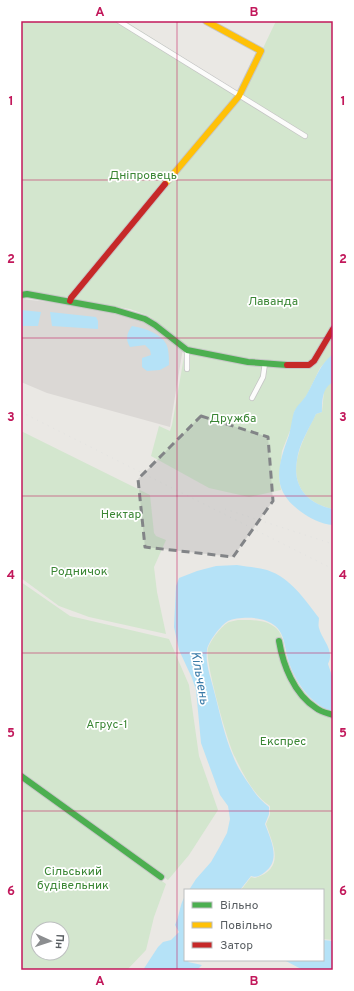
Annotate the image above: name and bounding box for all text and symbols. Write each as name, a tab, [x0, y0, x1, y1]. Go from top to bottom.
text: A	[95, 5, 105, 21]
text: B	[250, 5, 259, 21]
text: 1	[8, 94, 14, 110]
text: 1	[340, 94, 346, 110]
park label: Дніпровець	[109, 168, 177, 184]
text: 2	[7, 252, 15, 268]
text: 2	[339, 252, 347, 268]
park label: Лаванда	[248, 294, 298, 310]
text: 3	[7, 410, 15, 426]
text: 3	[339, 410, 347, 426]
park label: Дружба	[210, 411, 256, 427]
park label: Нектар	[101, 507, 141, 523]
park label: Родничок	[50, 564, 108, 580]
text: 4	[7, 568, 15, 584]
text: 4	[339, 568, 347, 584]
water label: Кільчень	[186, 650, 212, 706]
park label: Агрус-1	[86, 717, 128, 733]
text: 5	[7, 726, 15, 742]
text: 5	[339, 726, 347, 742]
park label: Експрес	[260, 734, 306, 750]
park label: Сільський будівельник	[37, 864, 109, 894]
text: 6	[7, 884, 15, 900]
text: 6	[339, 884, 347, 900]
legend	[184, 889, 324, 961]
text: Вільно	[220, 898, 259, 914]
text: Повільно	[220, 918, 273, 934]
north arrow	[30, 921, 70, 961]
text: Пн	[52, 934, 66, 949]
text: Затор	[220, 938, 253, 954]
text: A	[95, 974, 105, 990]
text: B	[250, 974, 259, 990]

